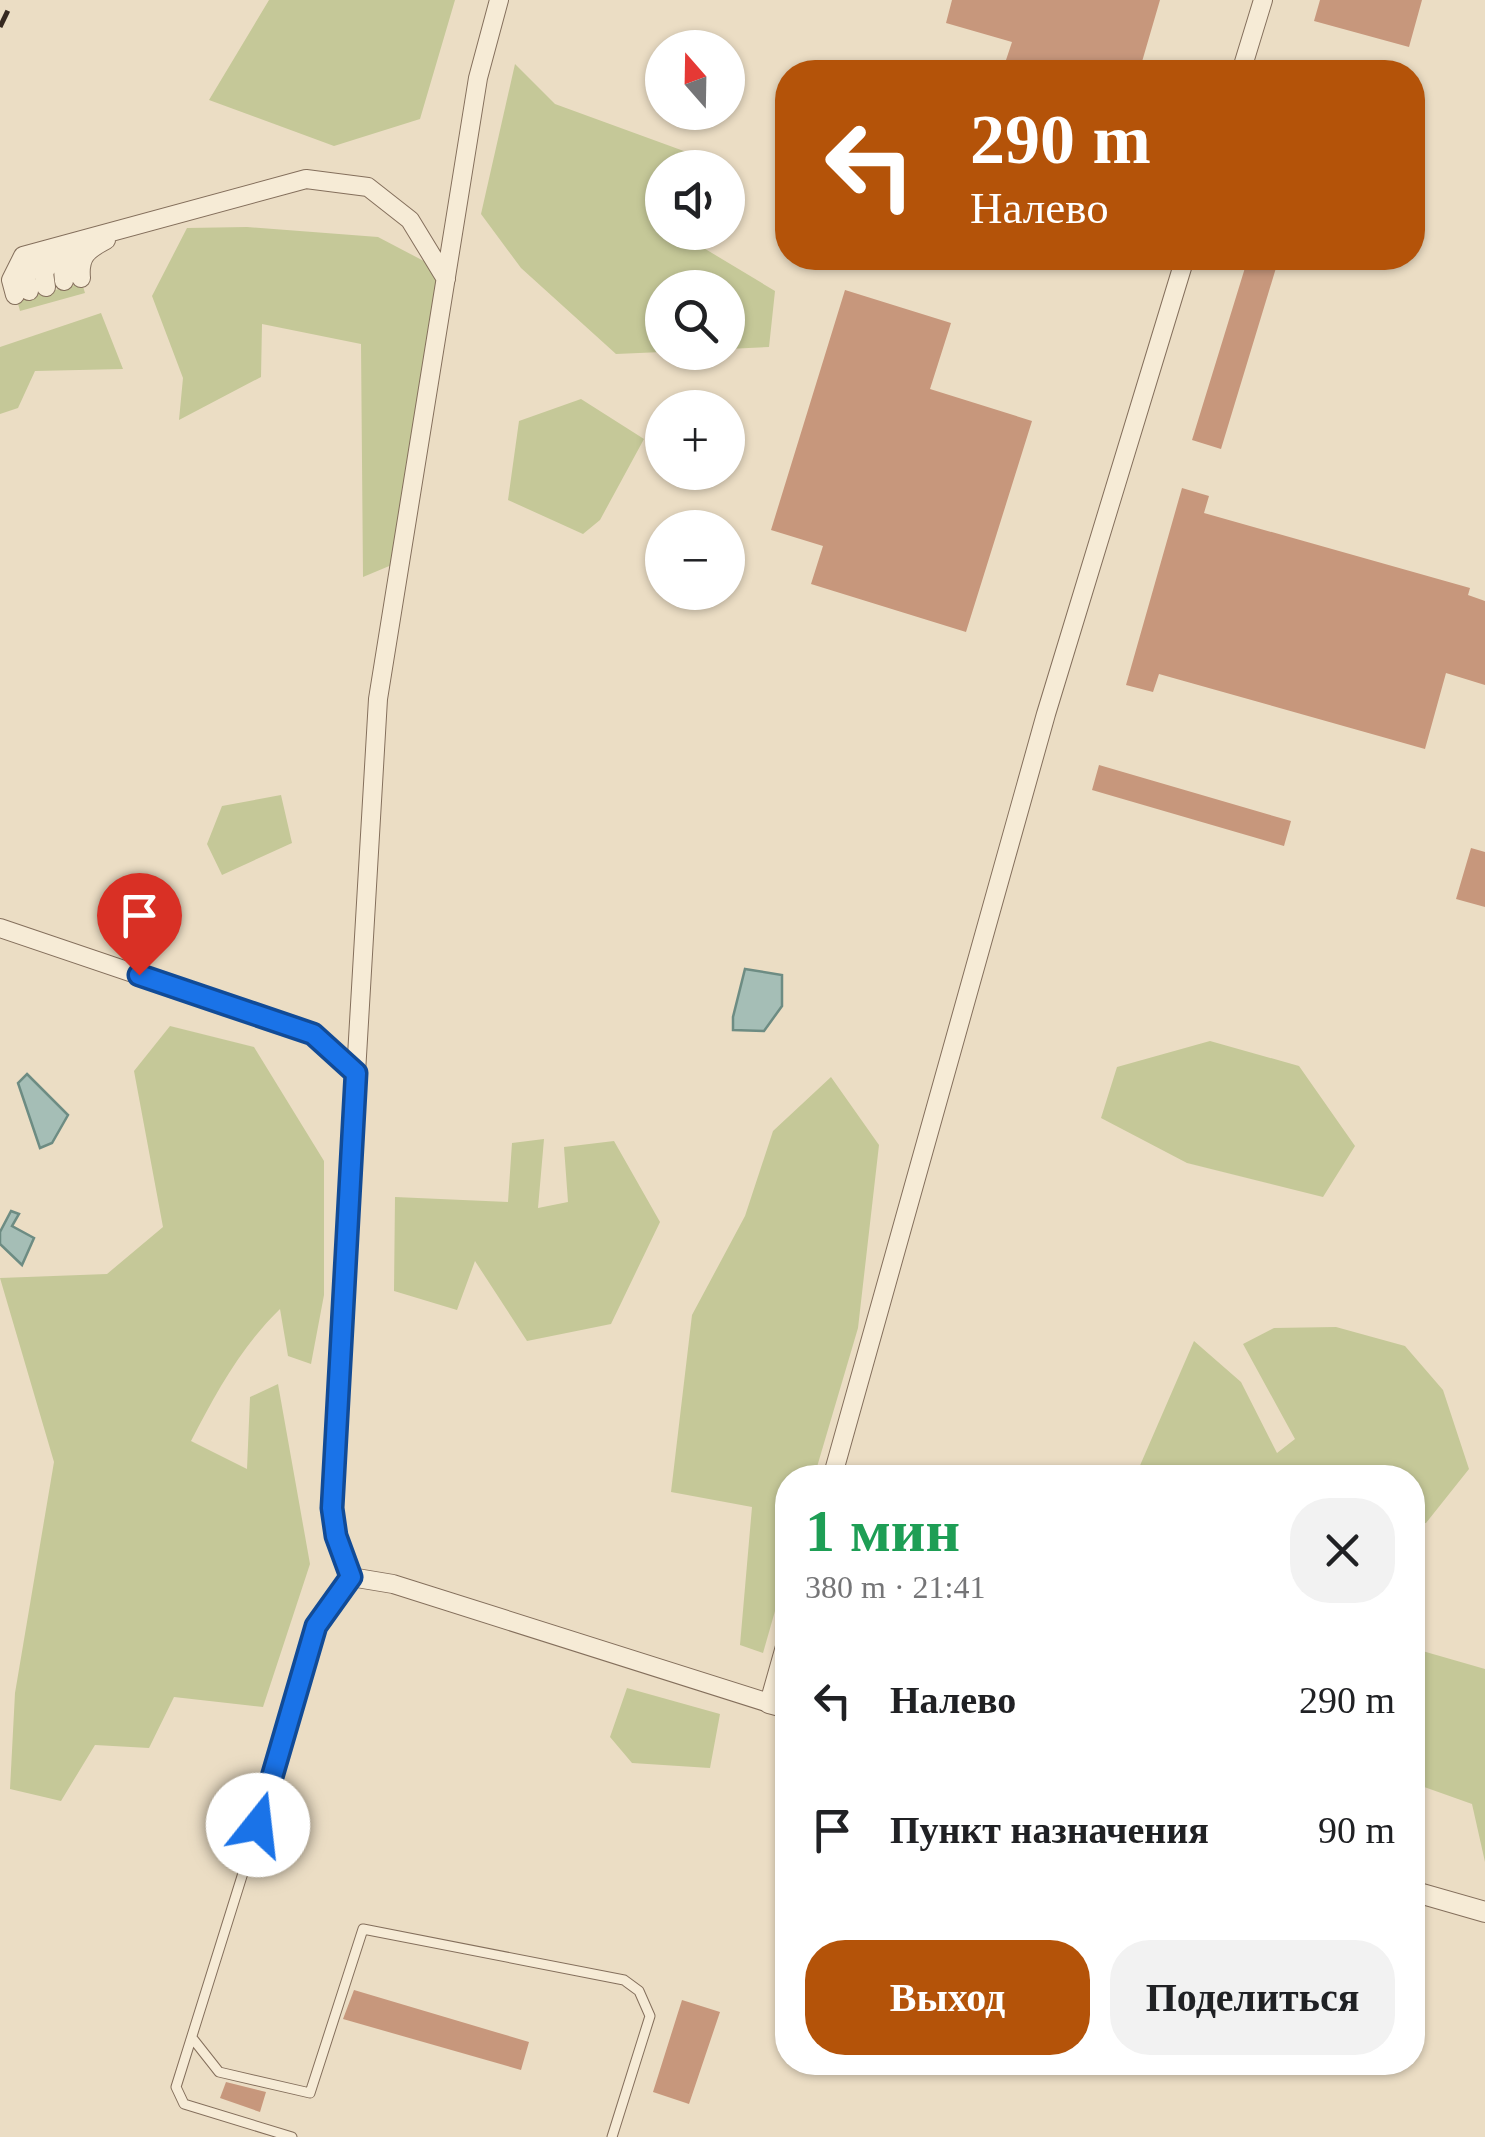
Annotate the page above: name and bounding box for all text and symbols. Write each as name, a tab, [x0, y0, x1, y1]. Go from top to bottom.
north arrow	[645, 30, 745, 130]
map controls	[645, 30, 745, 610]
icon: left	[805, 100, 935, 230]
text: 290 m	[970, 101, 1151, 178]
button: sound	[645, 150, 745, 250]
text: Налево	[970, 183, 1109, 233]
button: search	[645, 270, 745, 370]
button: +	[645, 390, 745, 490]
button: −	[645, 510, 745, 610]
pin	[97, 873, 182, 976]
icon: arrive	[112, 888, 167, 943]
text: 1 мин	[805, 1498, 960, 1564]
button: close	[1290, 1498, 1395, 1603]
text: 380 m · 21:41	[805, 1569, 985, 1605]
icon: left	[805, 1673, 860, 1728]
text: Налево	[890, 1679, 1016, 1721]
text: 290 m	[1299, 1679, 1395, 1721]
position arrow	[206, 1773, 310, 1877]
icon: arrive	[805, 1803, 860, 1858]
text: Пункт назначения	[890, 1809, 1209, 1851]
text: 90 m	[1318, 1809, 1395, 1851]
button: Выход	[805, 1940, 1090, 2055]
button: Поделиться	[1110, 1940, 1395, 2055]

